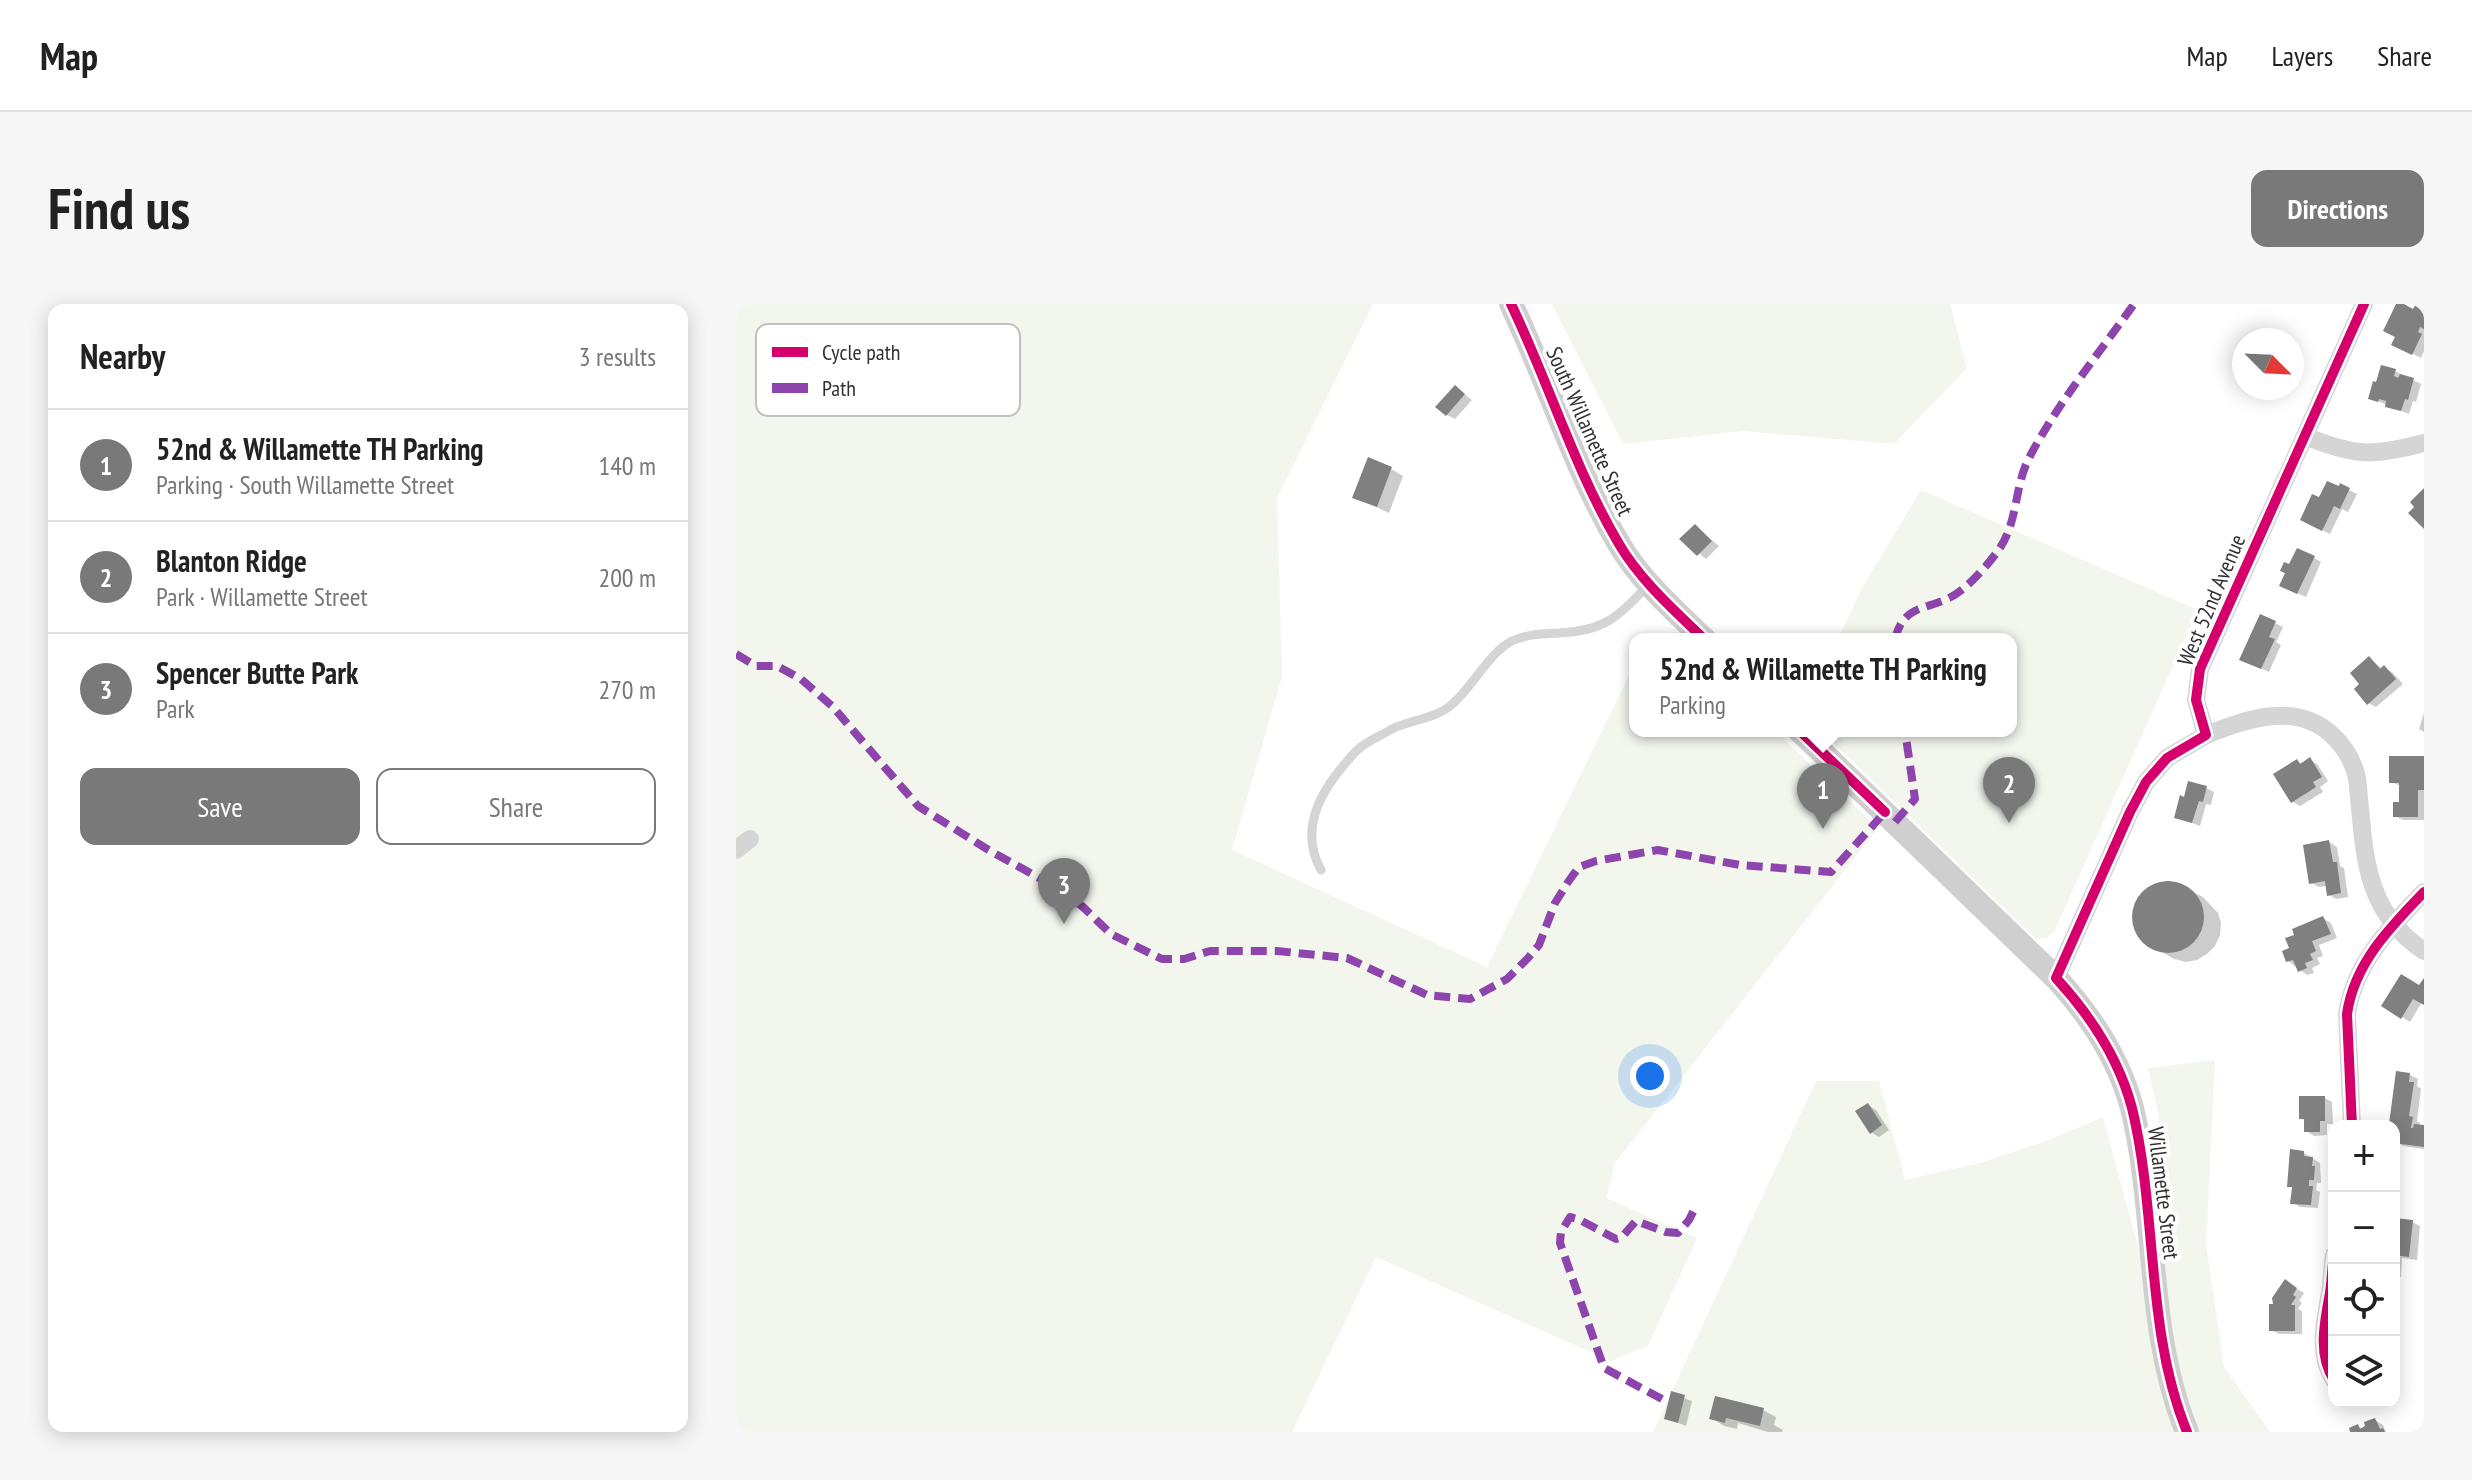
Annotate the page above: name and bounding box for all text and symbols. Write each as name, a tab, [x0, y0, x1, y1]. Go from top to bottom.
text: Map	[40, 31, 98, 80]
text: Map	[2186, 37, 2228, 74]
text: Layers	[2272, 37, 2333, 74]
text: Share	[2377, 37, 2432, 74]
button: Directions	[2251, 170, 2424, 247]
text: Find us	[48, 172, 190, 244]
legend	[756, 324, 1020, 416]
north arrow	[2232, 328, 2304, 400]
text: Nearby	[80, 334, 165, 378]
text: Cycle path	[822, 338, 900, 366]
text: 3 results	[579, 340, 656, 373]
street label: South Willamette Street	[1540, 342, 1640, 520]
text: Path	[822, 374, 856, 402]
text: 52nd & Willamette TH Parking	[156, 429, 484, 468]
text: 1	[100, 449, 112, 482]
text: 140 m	[598, 449, 656, 482]
text: Parking · South Willamette Street	[156, 468, 454, 501]
street label: West 52nd Avenue	[2171, 530, 2251, 670]
text: Blanton Ridge	[156, 541, 307, 580]
text: 2	[100, 561, 112, 594]
text: 200 m	[598, 561, 656, 594]
text: Park · Willamette Street	[156, 580, 368, 613]
popup	[1629, 633, 2017, 737]
text: 52nd & Willamette TH Parking	[1659, 649, 1987, 688]
text: Spencer Butte Park	[156, 653, 358, 692]
text: 3	[100, 673, 112, 706]
text: 270 m	[598, 673, 656, 706]
text: Parking	[1659, 688, 1726, 721]
text: Park	[156, 692, 195, 725]
pin: 2	[1983, 757, 2035, 823]
pin: 1	[1797, 763, 1849, 829]
button: Save	[80, 768, 360, 845]
button: Share	[376, 768, 656, 845]
pin: 3	[1038, 858, 1090, 924]
your location	[1630, 1056, 1670, 1096]
map controls	[2328, 1120, 2400, 1408]
button: +	[2328, 1120, 2400, 1192]
street label: Willamette Street	[2142, 1125, 2186, 1261]
button: −	[2328, 1192, 2400, 1264]
button: locate	[2328, 1264, 2400, 1336]
button: layers	[2328, 1336, 2400, 1408]

